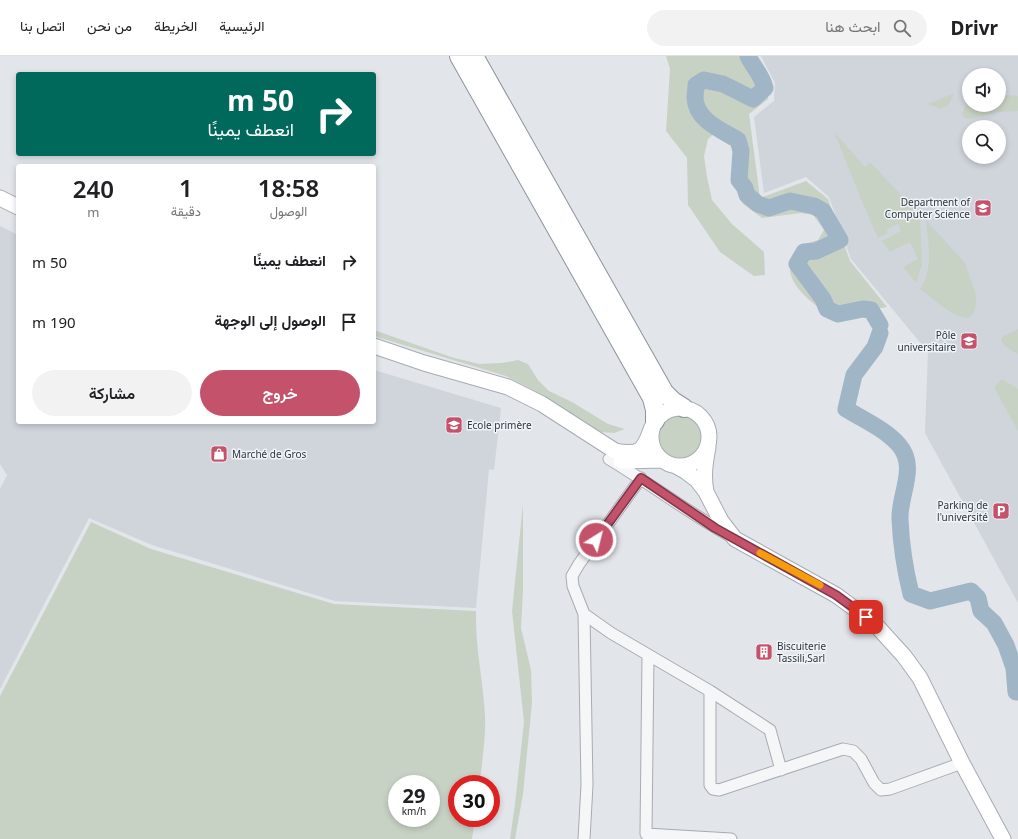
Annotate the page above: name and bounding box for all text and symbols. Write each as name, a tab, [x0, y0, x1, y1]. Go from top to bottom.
search box	[647, 10, 927, 46]
text: Drivr	[951, 15, 998, 41]
text: اتصل بنا	[20, 16, 65, 35]
text: من نحن	[87, 16, 132, 35]
text: الخريطة	[154, 16, 197, 35]
text: الرئيسية	[219, 16, 265, 35]
text: ابحث هنا	[825, 16, 881, 36]
icon: search	[891, 17, 913, 39]
map controls	[962, 68, 1006, 164]
button: sound	[962, 68, 1006, 112]
text: 50 m	[227, 81, 294, 119]
icon: right	[308, 88, 360, 140]
text: انعطف يمينًا	[208, 117, 294, 141]
button: search	[962, 120, 1006, 164]
text: 1	[179, 171, 193, 204]
text: 18:58	[258, 171, 319, 204]
text: 240	[73, 172, 114, 205]
place label: Department of Computer Science	[885, 195, 971, 221]
school or university icon: Department of Computer Science	[973, 198, 993, 218]
text: دقيقة	[171, 202, 201, 220]
text: الوصول	[270, 202, 307, 220]
text: m	[87, 203, 100, 221]
text: انعطف يمينًا	[253, 250, 326, 270]
icon: right	[338, 251, 360, 273]
text: 50 m	[32, 252, 67, 272]
text: الوصول إلى الوجهة	[215, 310, 326, 330]
icon: arrive	[338, 311, 360, 333]
text: 190 m	[32, 312, 76, 332]
place label: Pôle universitaire	[897, 328, 956, 354]
school or university icon: Pôle universitaire	[959, 331, 979, 351]
button: مشاركة	[32, 370, 192, 416]
button: خروج	[200, 370, 360, 416]
school or university icon: Ecole primère	[444, 415, 464, 435]
place label: Ecole primère	[467, 418, 532, 432]
shop icon: Marché de Gros	[209, 444, 229, 464]
place label: Marché de Gros	[232, 447, 306, 461]
place label: Parking de l'université	[937, 498, 988, 524]
parking icon: Parking de l'université	[991, 501, 1011, 521]
position arrow	[575, 519, 617, 561]
pin	[849, 600, 883, 634]
icon: arrive	[855, 606, 877, 628]
place label: Biscuiterie Tassili,Sarl	[777, 639, 826, 665]
building icon: Biscuiterie Tassili,Sarl	[754, 642, 774, 662]
speed limit sign: 30	[448, 775, 500, 827]
text: 29	[403, 782, 425, 809]
text: km/h	[402, 804, 426, 818]

